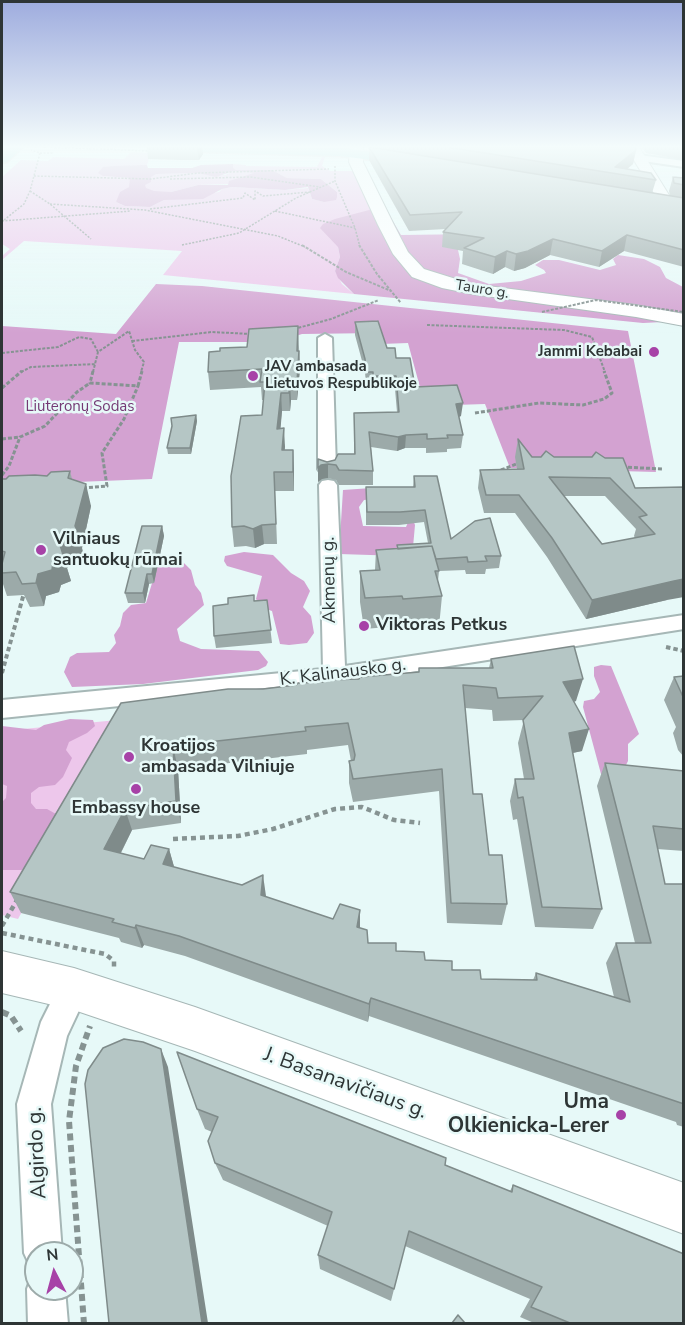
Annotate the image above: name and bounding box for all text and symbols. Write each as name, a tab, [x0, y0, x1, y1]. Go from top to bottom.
street label: Tauro g.	[454, 277, 510, 303]
place label: Jammi Kebabai	[538, 343, 642, 361]
marker: Jammi Kebabai	[647, 345, 661, 359]
place label: JAV ambasada Lietuvos Respublikoje	[265, 358, 417, 393]
marker: JAV ambasada Lietuvos Respublikoje	[246, 369, 260, 383]
park label: Liuteronų Sodas	[25, 398, 135, 416]
place label: Vilniaus santuokų rūmai	[53, 529, 182, 572]
street label: Akmenų g.	[318, 536, 342, 624]
marker: Vilniaus santuokų rūmai	[34, 543, 48, 557]
place label: Viktoras Petkus	[376, 615, 507, 637]
marker: Viktoras Petkus	[357, 619, 371, 633]
street label: K. Kalinausko g.	[279, 655, 407, 691]
place label: Kroatijos ambasada Vilniuje	[141, 736, 295, 778]
marker: Kroatijos ambasada Vilniuje	[122, 750, 136, 764]
marker: Embassy house	[129, 782, 143, 796]
place label: Embassy house	[72, 798, 200, 820]
street label: J. Basanavičiaus g.	[260, 1043, 430, 1125]
place label: Uma Olkienicka-Lerer	[448, 1090, 609, 1140]
street label: Algirdo g.	[23, 1106, 53, 1200]
marker: Uma Olkienicka-Lerer	[614, 1108, 628, 1122]
north arrow	[24, 1241, 84, 1301]
text: N	[45, 1244, 59, 1267]

